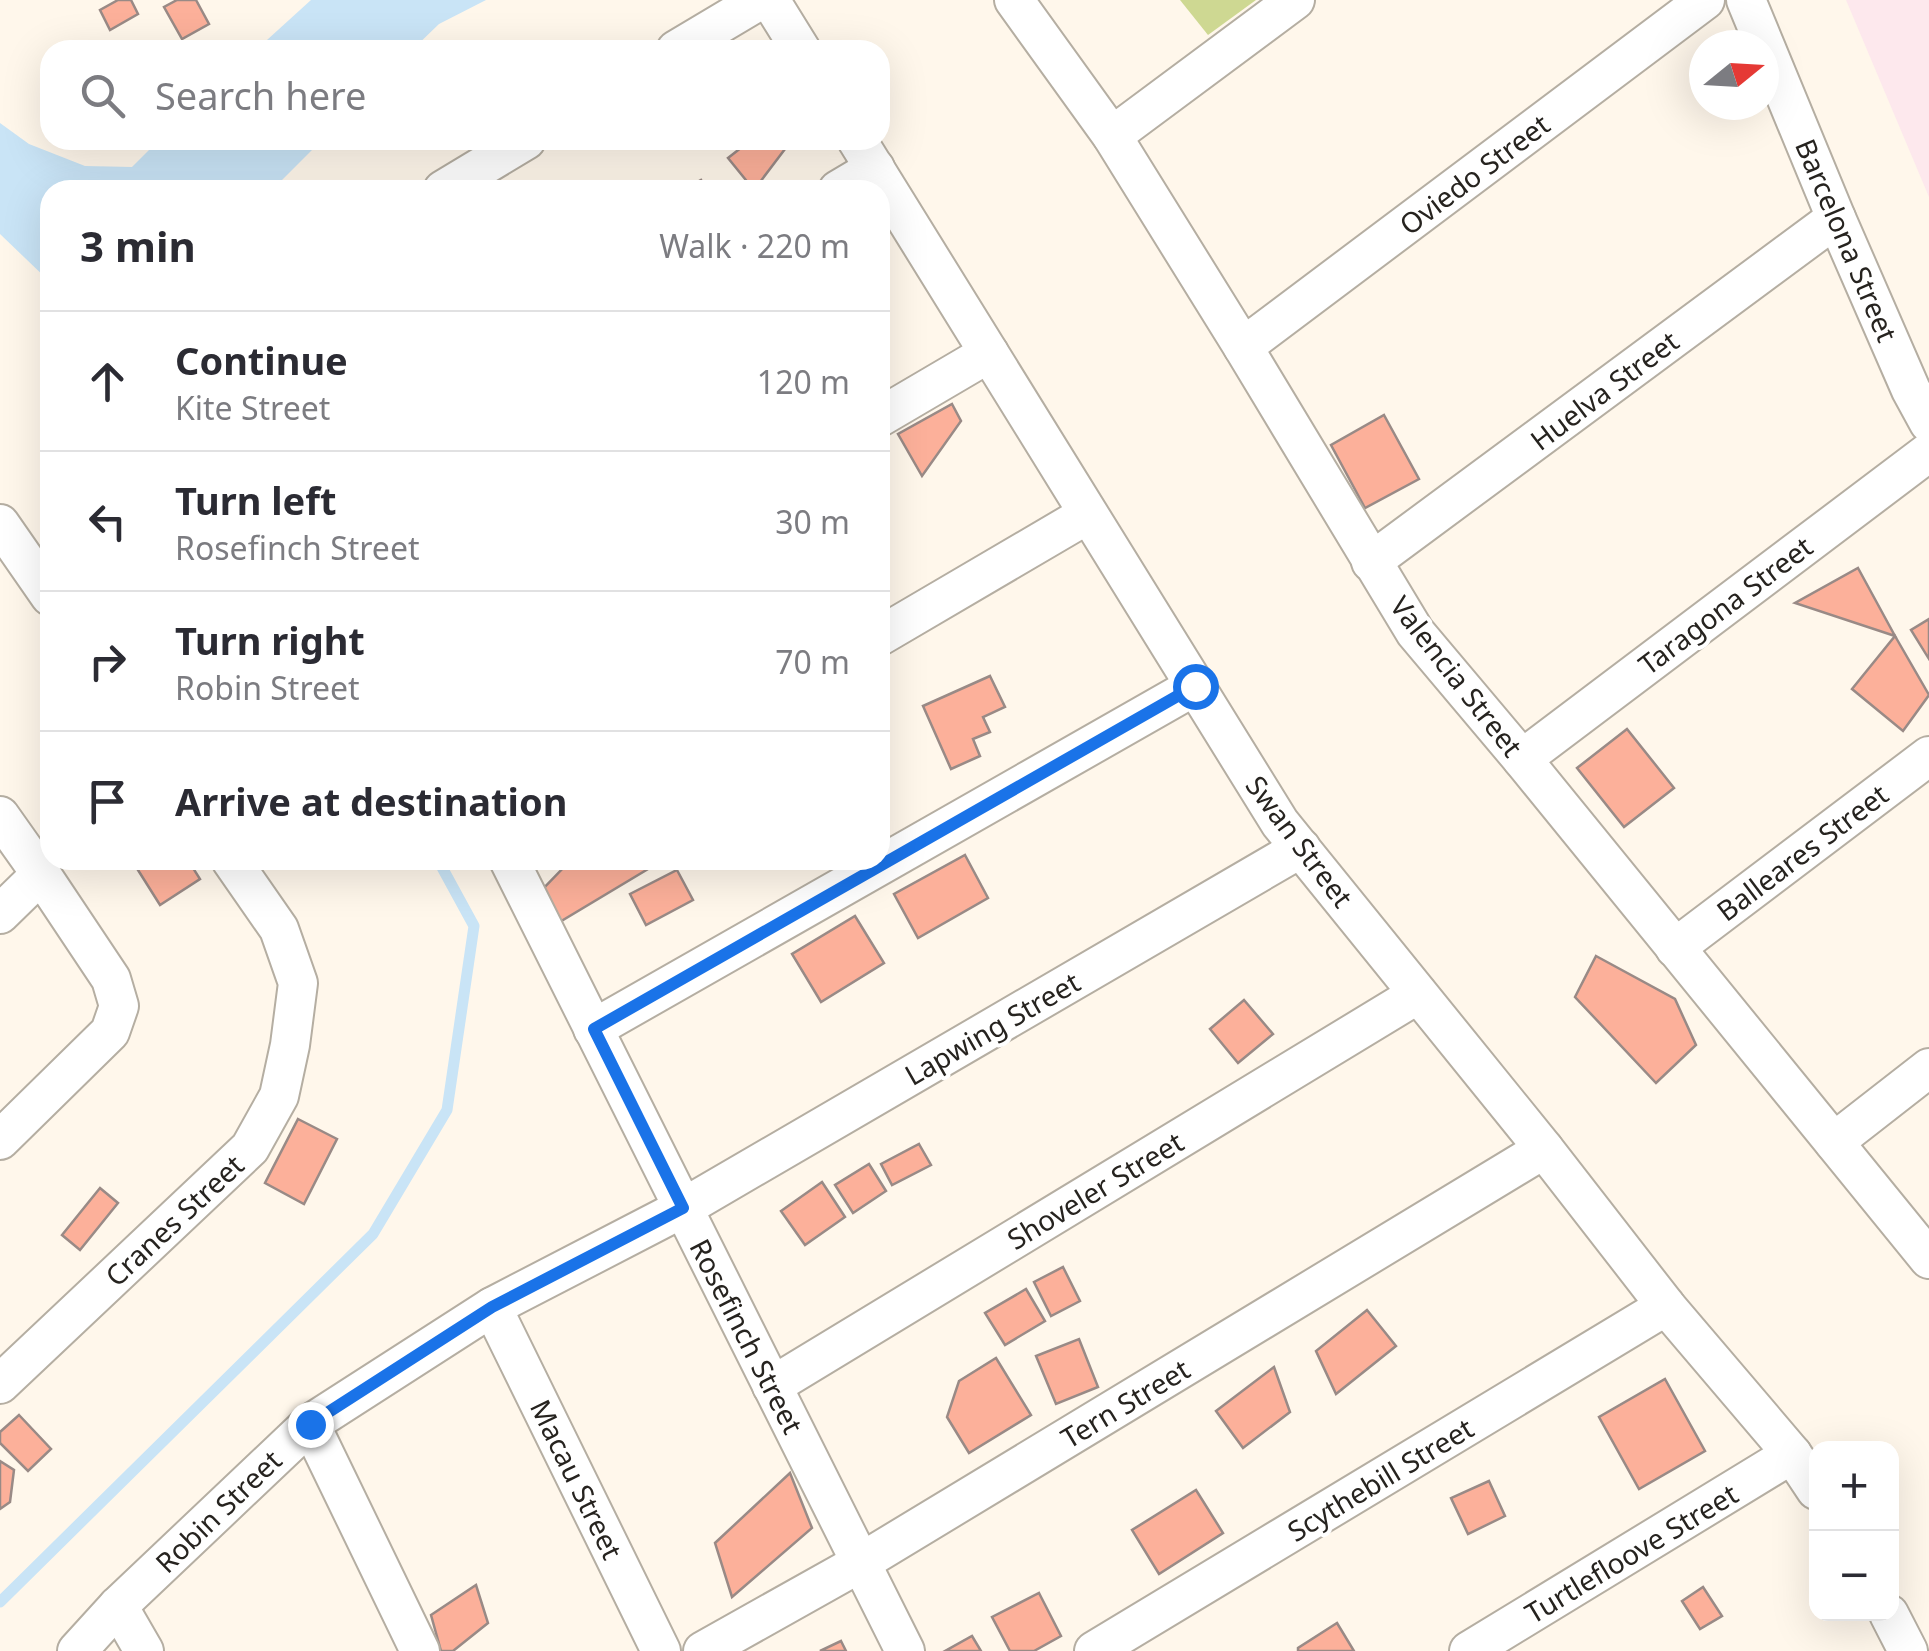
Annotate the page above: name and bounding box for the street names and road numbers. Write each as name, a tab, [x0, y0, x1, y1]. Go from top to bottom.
street label: Oviedo Street	[1391, 105, 1557, 243]
street label: Barcelona Street	[1787, 133, 1907, 347]
street label: Huelva Street	[1522, 322, 1686, 458]
street label: Taragona Street	[1630, 527, 1820, 683]
street label: Valencia Street	[1382, 588, 1532, 764]
street label: Swan Street	[1238, 767, 1362, 915]
street label: Balleares Street	[1708, 775, 1896, 929]
street label: Lapwing Street	[898, 962, 1086, 1094]
street label: Shoveler Street	[1000, 1122, 1190, 1258]
street label: Cranes Street	[97, 1146, 251, 1294]
street label: Rosefinch Street	[682, 1232, 812, 1440]
street label: Tern Street	[1054, 1350, 1196, 1456]
street label: Macau Street	[522, 1393, 632, 1565]
street label: Scythebill Street	[1280, 1408, 1480, 1550]
street label: Robin Street	[147, 1441, 289, 1581]
street label: Turtlefloove Street	[1518, 1474, 1744, 1632]

